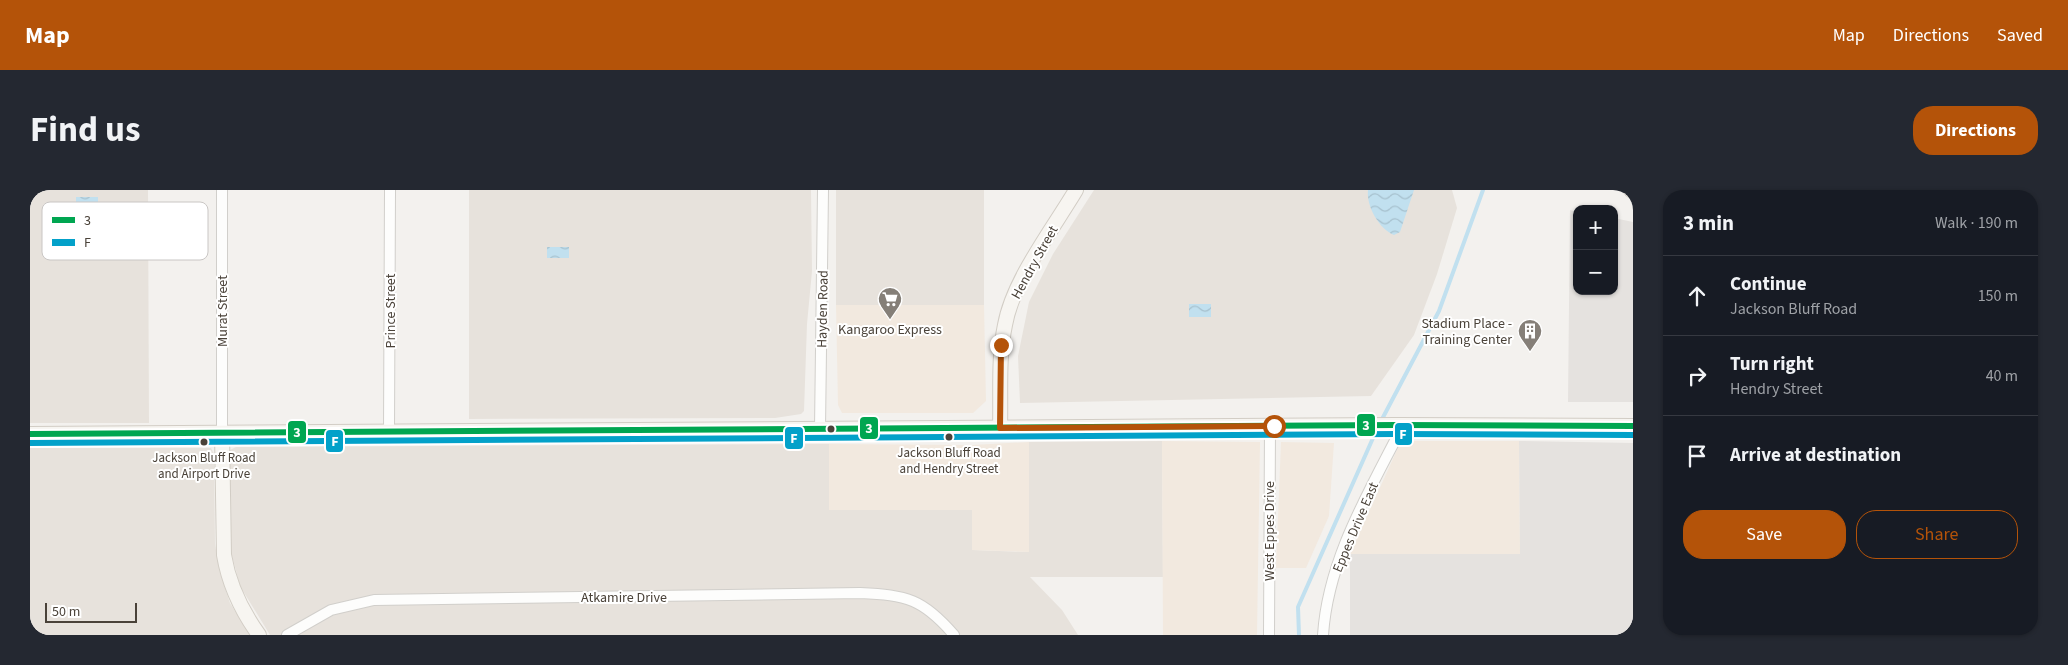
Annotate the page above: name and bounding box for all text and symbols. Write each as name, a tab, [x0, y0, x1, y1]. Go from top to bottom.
text: Map	[25, 18, 70, 53]
text: Map	[1833, 23, 1865, 48]
text: Directions	[1893, 23, 1969, 48]
text: Saved	[1997, 23, 2043, 48]
text: Find us	[30, 105, 140, 155]
button: Directions	[1913, 106, 2038, 155]
legend	[42, 202, 208, 260]
map controls	[1573, 205, 1618, 295]
button: +	[1573, 205, 1618, 250]
text: 3 min	[1683, 208, 1734, 238]
text: 3	[84, 211, 91, 231]
text: Walk · 190 m	[1935, 212, 2018, 234]
street label: Hendry Street	[1006, 222, 1063, 303]
text: F	[84, 233, 91, 253]
button: −	[1573, 250, 1618, 295]
street label: Hayden Road	[812, 270, 834, 348]
text: Continue	[1730, 271, 1807, 298]
street label: Prince Street	[381, 273, 401, 348]
street label: Murat Street	[213, 275, 233, 347]
icon: ahead	[1683, 282, 1711, 310]
text: 150 m	[1978, 285, 2018, 307]
supermarket icon: Kangaroo Express	[877, 286, 903, 320]
text: Jackson Bluff Road	[1730, 298, 1857, 320]
place label: Stadium Place - Training Center	[1421, 314, 1512, 350]
building icon: Stadium Place - Training Center	[1517, 318, 1543, 352]
place label: Kangaroo Express	[838, 320, 942, 340]
route end	[990, 334, 1013, 357]
text: Turn right	[1730, 351, 1814, 378]
icon: right	[1683, 362, 1711, 390]
text: 40 m	[1986, 365, 2018, 387]
text: Hendry Street	[1730, 378, 1823, 400]
line badge: 3	[1356, 413, 1376, 437]
route start	[1263, 415, 1286, 438]
line badge: 3	[859, 416, 879, 440]
text: 3	[1362, 416, 1370, 436]
text: 3	[865, 419, 873, 439]
line badge: 3	[287, 420, 307, 444]
line badge: F	[1394, 422, 1413, 446]
text: 3	[293, 423, 301, 443]
unlabelled marker	[826, 424, 836, 434]
text: F	[1399, 425, 1407, 445]
line badge: F	[784, 426, 804, 450]
line badge: F	[325, 429, 344, 453]
text: F	[790, 429, 798, 449]
text: F	[331, 432, 339, 452]
marker: Jackson Bluff Road and Hendry Street	[944, 432, 954, 442]
marker: Jackson Bluff Road and Airport Drive	[199, 437, 209, 447]
icon: arrive	[1683, 442, 1711, 470]
text: Arrive at destination	[1730, 442, 1901, 469]
place label: Jackson Bluff Road and Hendry Street	[897, 444, 1001, 478]
place label: Jackson Bluff Road and Airport Drive	[152, 449, 256, 483]
street label: Eppes Drive East	[1328, 479, 1384, 576]
street label: West Eppes Drive	[1260, 481, 1280, 581]
button: Save	[1683, 510, 1846, 559]
button: Share	[1856, 510, 2018, 559]
street label: Atkamire Drive	[581, 588, 667, 608]
scale bar	[45, 600, 138, 623]
text: 50 m	[52, 602, 80, 622]

